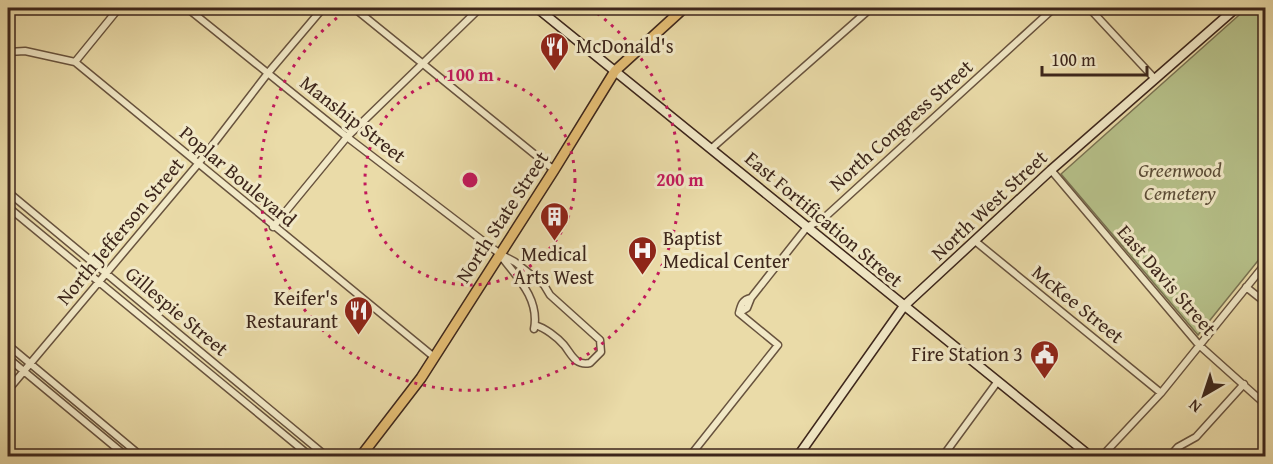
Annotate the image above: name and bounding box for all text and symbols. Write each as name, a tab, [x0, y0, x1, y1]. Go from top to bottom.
restaurant icon: McDonald's	[539, 30, 571, 72]
place label: McDonald's	[576, 31, 674, 60]
scale bar	[1042, 39, 1147, 77]
text: 100 m	[1051, 46, 1096, 73]
street label: North Congress Street	[822, 52, 979, 197]
text: 100 m	[446, 61, 494, 88]
street label: Manship Street	[294, 68, 413, 169]
street label: Poplar Boulevard	[174, 118, 303, 233]
street label: North West Street	[924, 143, 1053, 266]
street label: East Fortification Street	[739, 144, 910, 294]
street label: North State Street	[448, 145, 555, 288]
street label: North Jefferson Street	[49, 151, 190, 311]
park label: Greenwood Cemetery	[1138, 155, 1222, 207]
text: 200 m	[656, 166, 704, 193]
centre of rings	[460, 170, 480, 190]
building icon: Medical Arts West	[538, 200, 570, 242]
street label: East Davis Street	[1111, 218, 1224, 342]
place label: Baptist Medical Center	[663, 223, 790, 275]
hospital icon: Baptist Medical Center	[626, 234, 658, 276]
place label: Medical Arts West	[514, 239, 594, 291]
street label: McKee Street	[1026, 257, 1131, 350]
street label: Gillespie Street	[119, 259, 235, 362]
place label: Keifer's Restaurant	[246, 283, 338, 335]
restaurant icon: Keifer's Restaurant	[343, 294, 375, 336]
public building icon: Fire Station 3	[1028, 338, 1060, 380]
place label: Fire Station 3	[911, 339, 1023, 368]
north arrow	[1174, 365, 1234, 425]
text: N	[1183, 394, 1206, 419]

